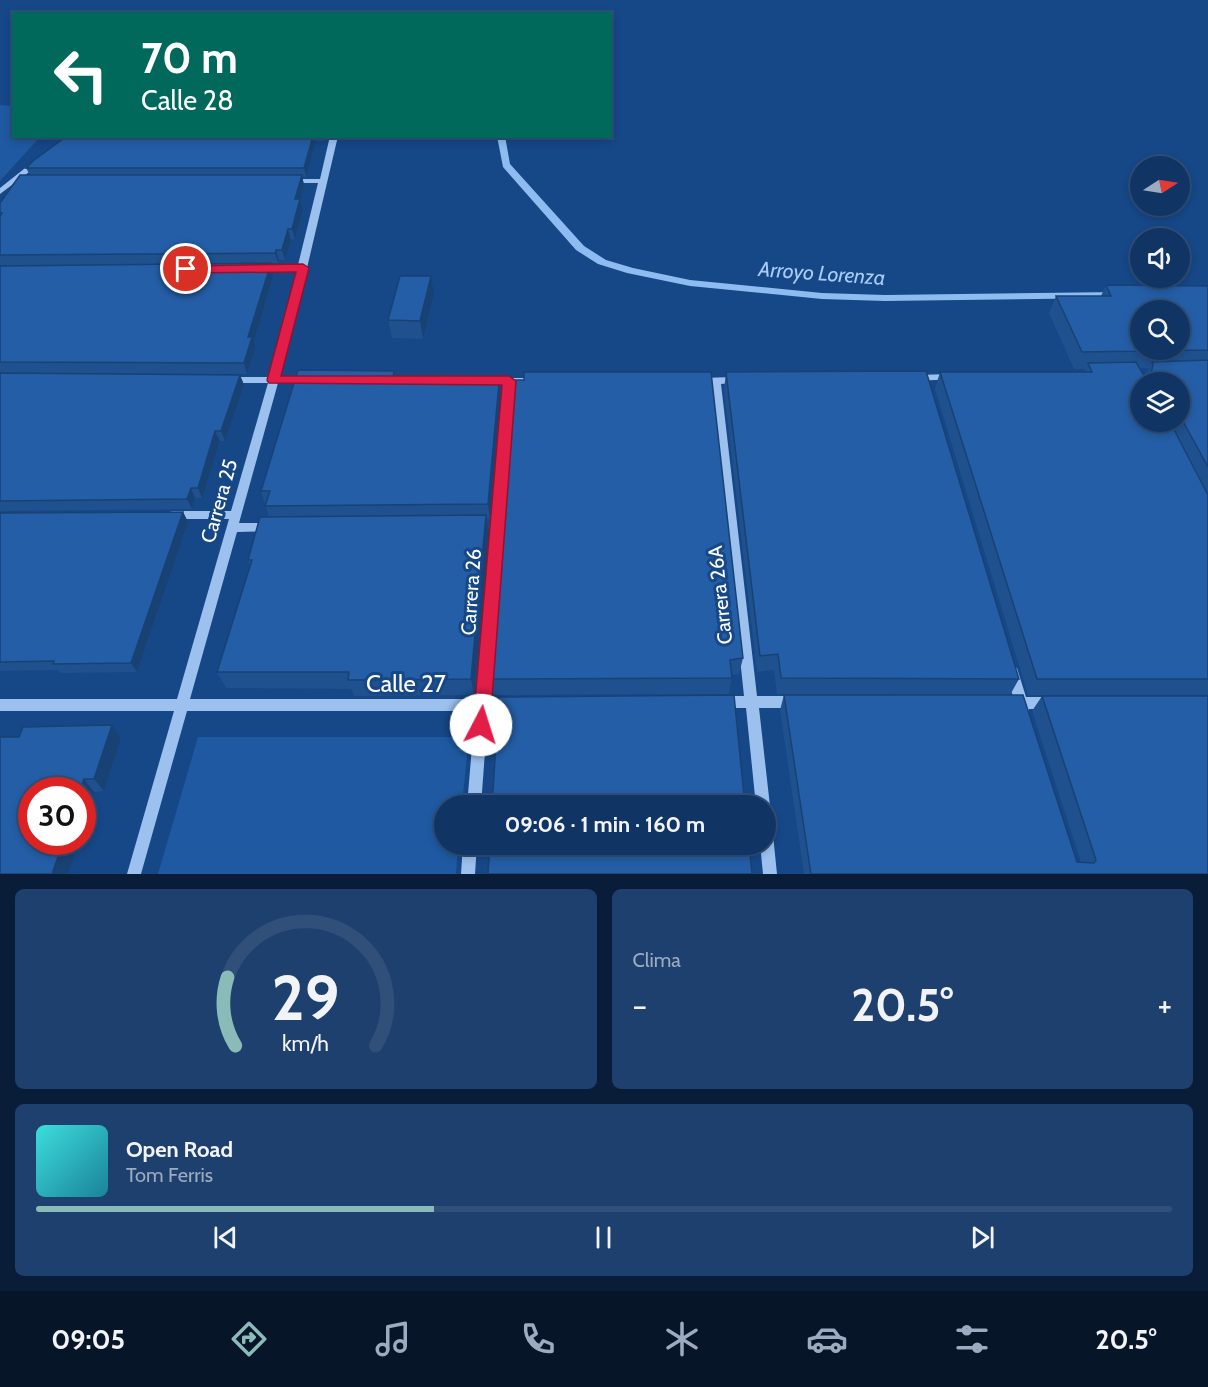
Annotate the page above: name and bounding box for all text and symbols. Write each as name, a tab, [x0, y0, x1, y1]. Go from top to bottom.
text: 70 m	[141, 32, 238, 84]
icon: left	[42, 36, 120, 114]
text: Calle 28	[141, 84, 234, 117]
north arrow	[1130, 156, 1190, 216]
map controls	[1130, 156, 1190, 432]
button: sound	[1130, 228, 1190, 288]
pin	[160, 243, 211, 294]
icon: arrive	[169, 252, 202, 285]
water label: Arroyo Lorenza	[757, 256, 886, 290]
button: search	[1130, 300, 1190, 360]
button: layers	[1130, 372, 1190, 432]
street label: Carrera 25	[196, 456, 242, 546]
street label: Carrera 26A	[703, 544, 737, 645]
street label: Carrera 26	[456, 548, 486, 636]
street label: Calle 27	[366, 669, 446, 698]
position arrow	[449, 693, 513, 757]
speed limit sign: 30	[18, 777, 96, 855]
text: 09:06 · 1 min · 160 m	[505, 811, 705, 838]
text: Clima	[633, 948, 681, 972]
text: 29	[272, 960, 340, 1036]
text: 20.5°	[851, 978, 953, 1032]
text: −	[633, 985, 647, 1025]
text: +	[1157, 985, 1172, 1025]
text: km/h	[282, 1030, 329, 1056]
text: Open Road	[126, 1136, 233, 1163]
text: Tom Ferris	[126, 1163, 213, 1187]
icon: previous	[209, 1221, 242, 1254]
icon: pause	[587, 1221, 620, 1254]
icon: next	[966, 1221, 999, 1254]
icon: directions	[228, 1318, 270, 1360]
icon: music	[372, 1318, 414, 1360]
icon: phone	[517, 1318, 559, 1360]
icon: climate	[661, 1318, 703, 1360]
icon: car	[806, 1318, 848, 1360]
icon: filters	[951, 1318, 993, 1360]
text: 09:05	[51, 1323, 125, 1356]
text: 20.5°	[1095, 1323, 1157, 1356]

